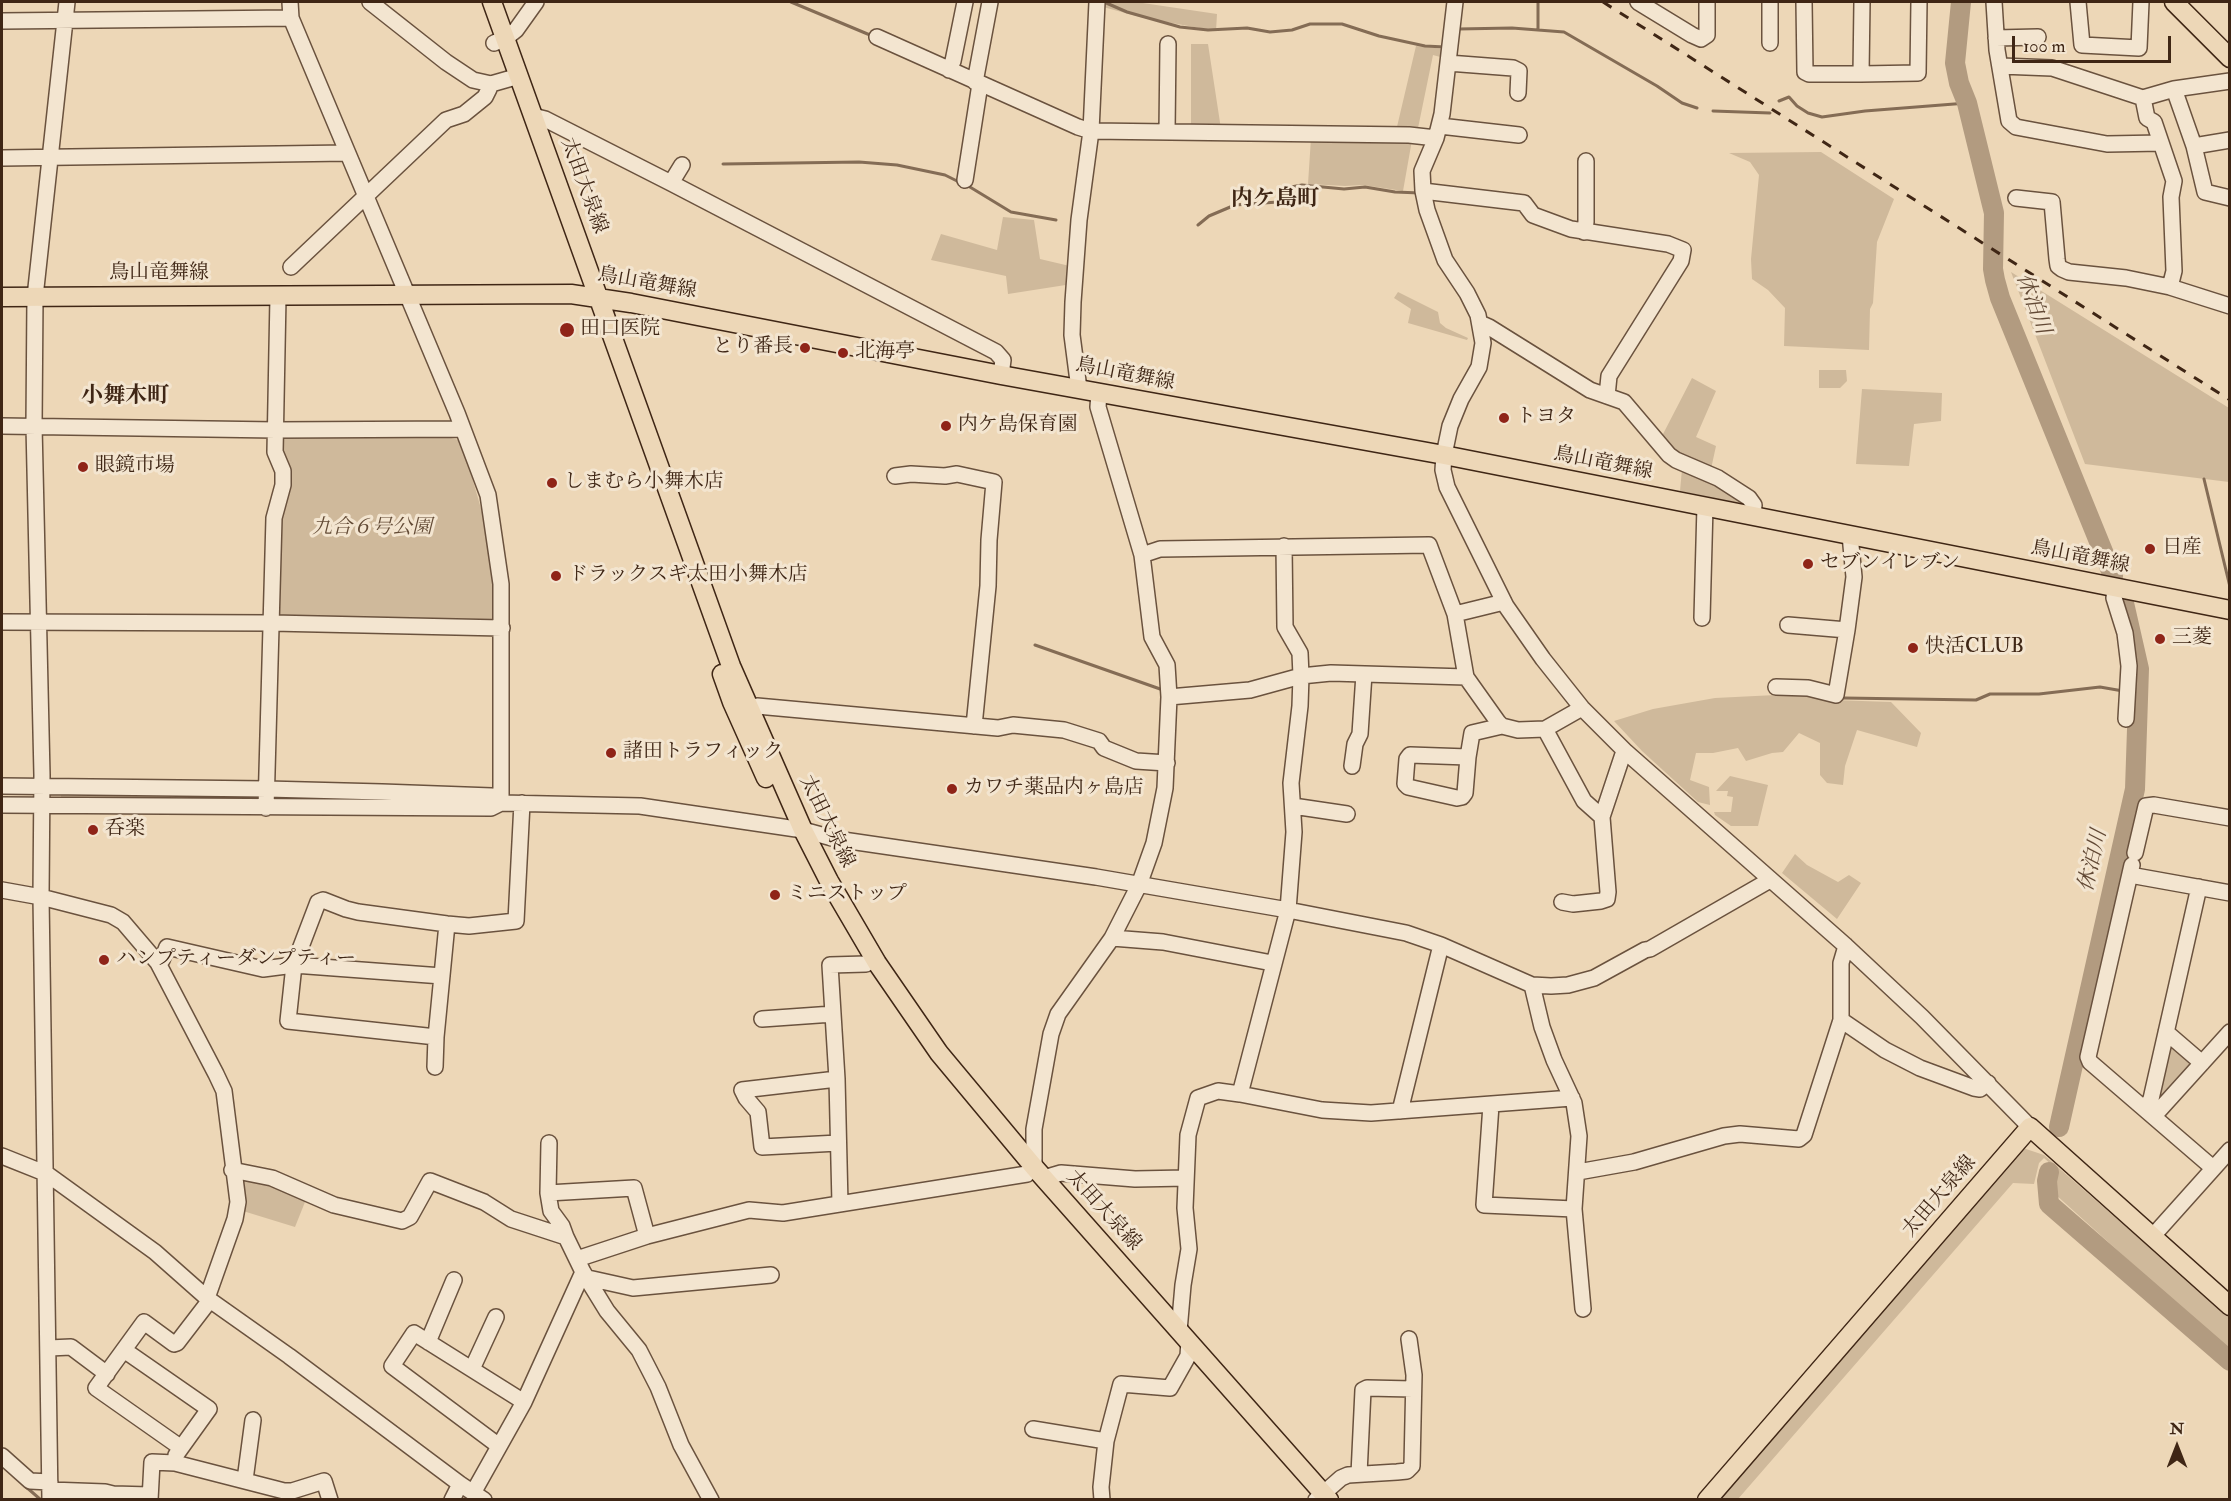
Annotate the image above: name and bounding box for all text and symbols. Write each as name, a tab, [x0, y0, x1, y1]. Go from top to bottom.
scale bar	[2015, 24, 2174, 62]
text: 100 m	[2023, 35, 2066, 58]
street label: 太田大泉線	[555, 135, 611, 237]
district label: 内ケ島町	[1231, 187, 1319, 213]
street label: 鳥山竜舞線	[109, 262, 209, 286]
street label: 鳥山竜舞線	[596, 263, 698, 305]
water label: 休泊川	[2009, 270, 2055, 338]
place label: 田口医院	[580, 318, 660, 342]
marker: 田口医院	[558, 321, 576, 339]
place label: とり番長	[713, 336, 793, 360]
marker: とり番長	[798, 341, 812, 355]
place label: 北海亭	[855, 341, 915, 365]
marker: 北海亭	[836, 346, 850, 360]
street label: 鳥山竜舞線	[1074, 354, 1176, 396]
district label: 小舞木町	[81, 384, 169, 410]
place label: トヨタ	[1516, 406, 1576, 430]
marker: トヨタ	[1497, 411, 1511, 425]
place label: 内ケ島保育園	[958, 414, 1078, 438]
marker: 内ケ島保育園	[939, 419, 953, 433]
street label: 鳥山竜舞線	[1552, 443, 1654, 485]
place label: 眼鏡市場	[95, 455, 175, 479]
marker: 眼鏡市場	[76, 460, 90, 474]
place label: しまむら小舞木店	[564, 471, 724, 495]
marker: しまむら小舞木店	[545, 476, 559, 490]
park label: 九合６号公園	[312, 517, 432, 541]
street label: 鳥山竜舞線	[2029, 537, 2131, 579]
place label: 日産	[2162, 537, 2202, 561]
marker: 日産	[2143, 542, 2157, 556]
place label: セブンイレブン	[1820, 552, 1960, 576]
marker: セブンイレブン	[1801, 557, 1815, 571]
place label: ドラックスギ太田小舞木店	[568, 564, 808, 588]
marker: ドラックスギ太田小舞木店	[549, 569, 563, 583]
place label: 三菱	[2172, 627, 2212, 651]
marker: 三菱	[2153, 632, 2167, 646]
place label: 快活CLUB	[1925, 636, 2024, 660]
marker: 快活CLUB	[1906, 641, 1920, 655]
place label: 諸田トラフィック	[623, 741, 783, 765]
marker: 諸田トラフィック	[604, 746, 618, 760]
street label: 太田大泉線	[793, 772, 859, 872]
place label: カワチ薬品内ヶ島店	[964, 777, 1144, 801]
marker: カワチ薬品内ヶ島店	[945, 782, 959, 796]
place label: 呑楽	[105, 818, 145, 842]
marker: 呑楽	[86, 823, 100, 837]
water label: 休泊川	[2075, 827, 2113, 895]
place label: ミニストップ	[787, 883, 907, 907]
marker: ミニストップ	[768, 888, 782, 902]
place label: ハンプティーダンプティー	[116, 948, 356, 972]
marker: ハンプティーダンプティー	[97, 953, 111, 967]
street label: 太田大泉線	[1898, 1151, 1982, 1243]
street label: 太田大泉線	[1061, 1166, 1145, 1256]
north arrow	[2147, 1417, 2207, 1477]
text: N	[2170, 1419, 2184, 1439]

